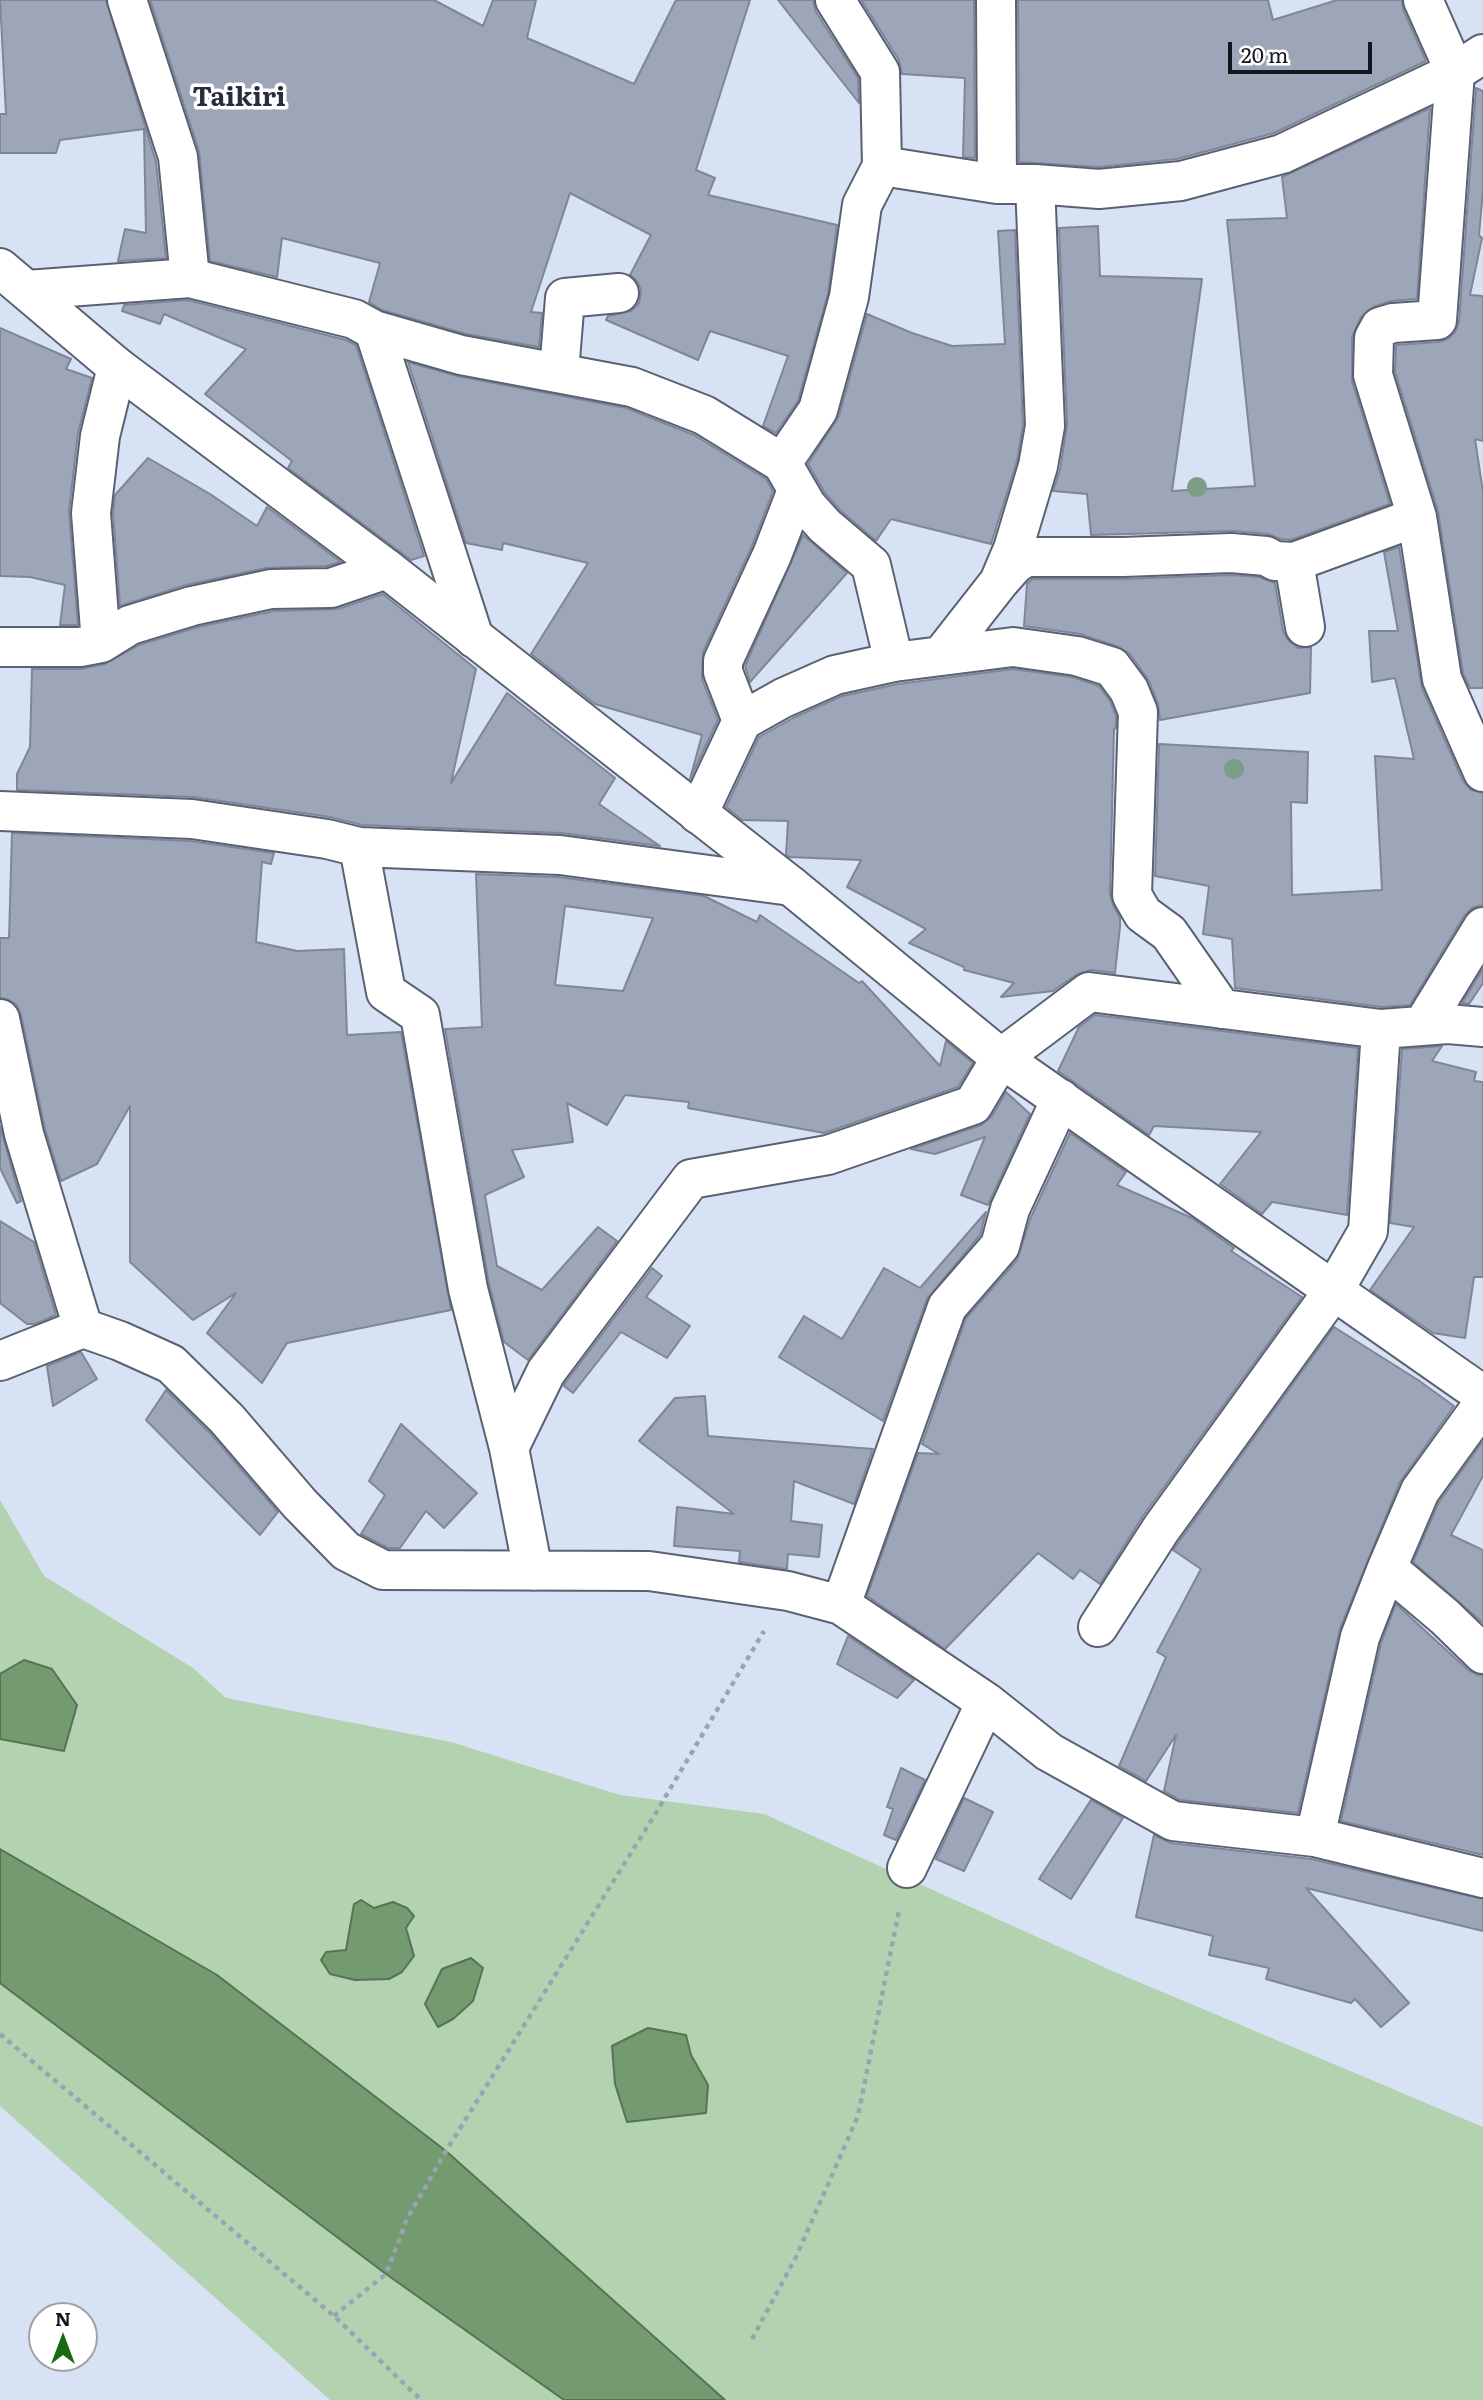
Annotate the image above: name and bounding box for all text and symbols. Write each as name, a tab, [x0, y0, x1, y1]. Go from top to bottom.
scale bar	[1231, 28, 1374, 72]
text: 20 m	[1241, 38, 1288, 69]
district label: Taikiri	[192, 82, 286, 114]
north arrow	[28, 2302, 98, 2372]
text: N	[55, 2304, 71, 2332]

